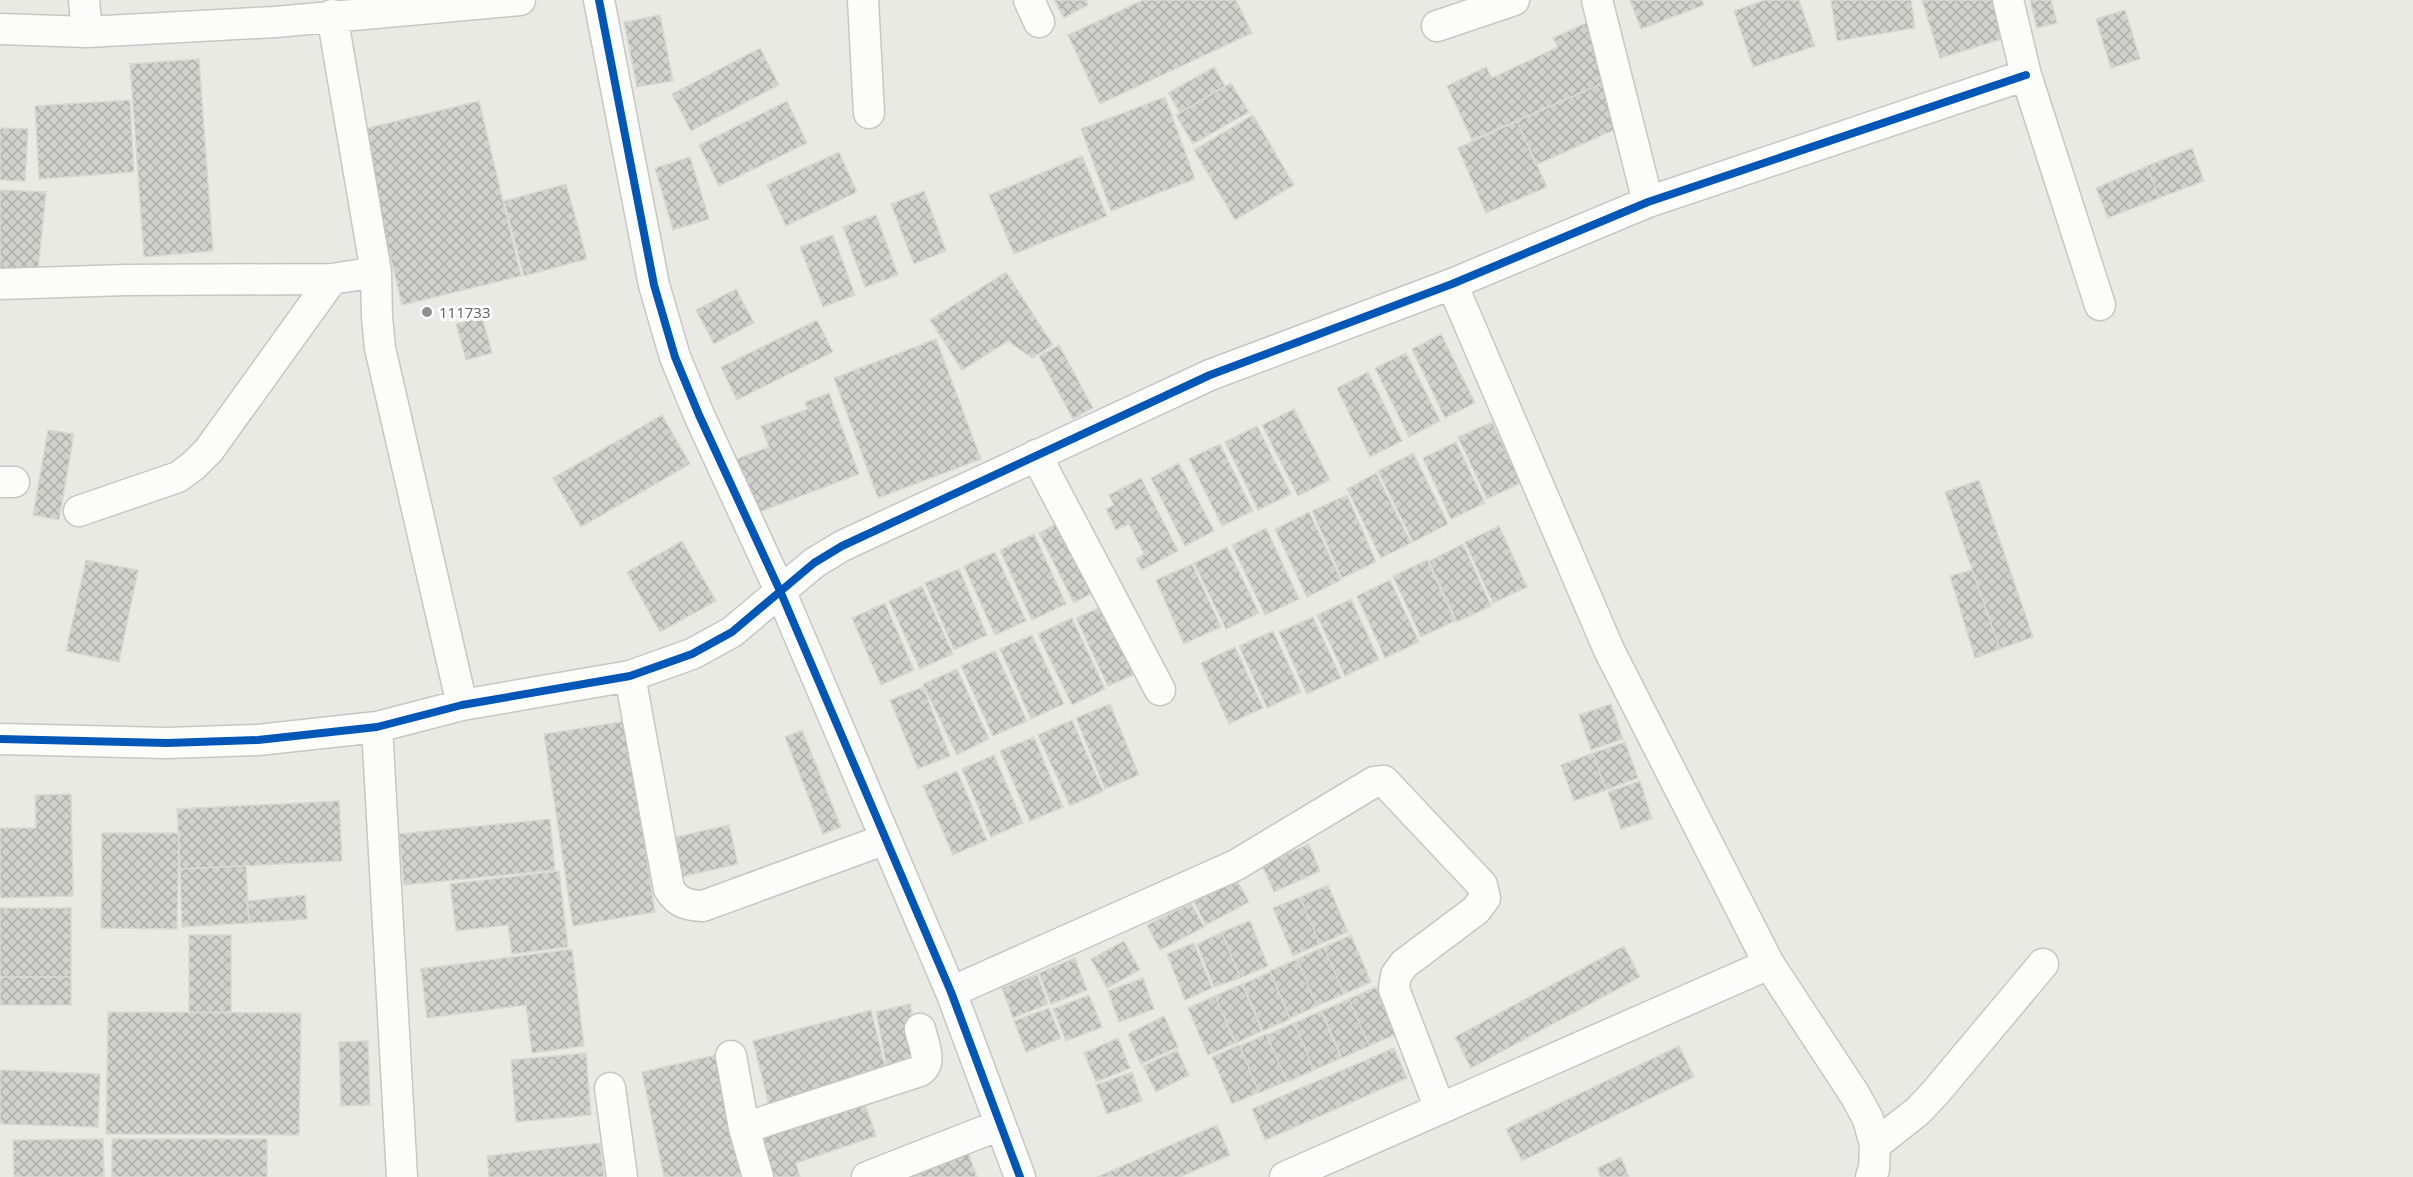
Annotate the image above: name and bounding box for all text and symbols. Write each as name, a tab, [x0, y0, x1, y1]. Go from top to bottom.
place label: 111733	[439, 302, 490, 322]
marker: 111733	[420, 305, 434, 319]

